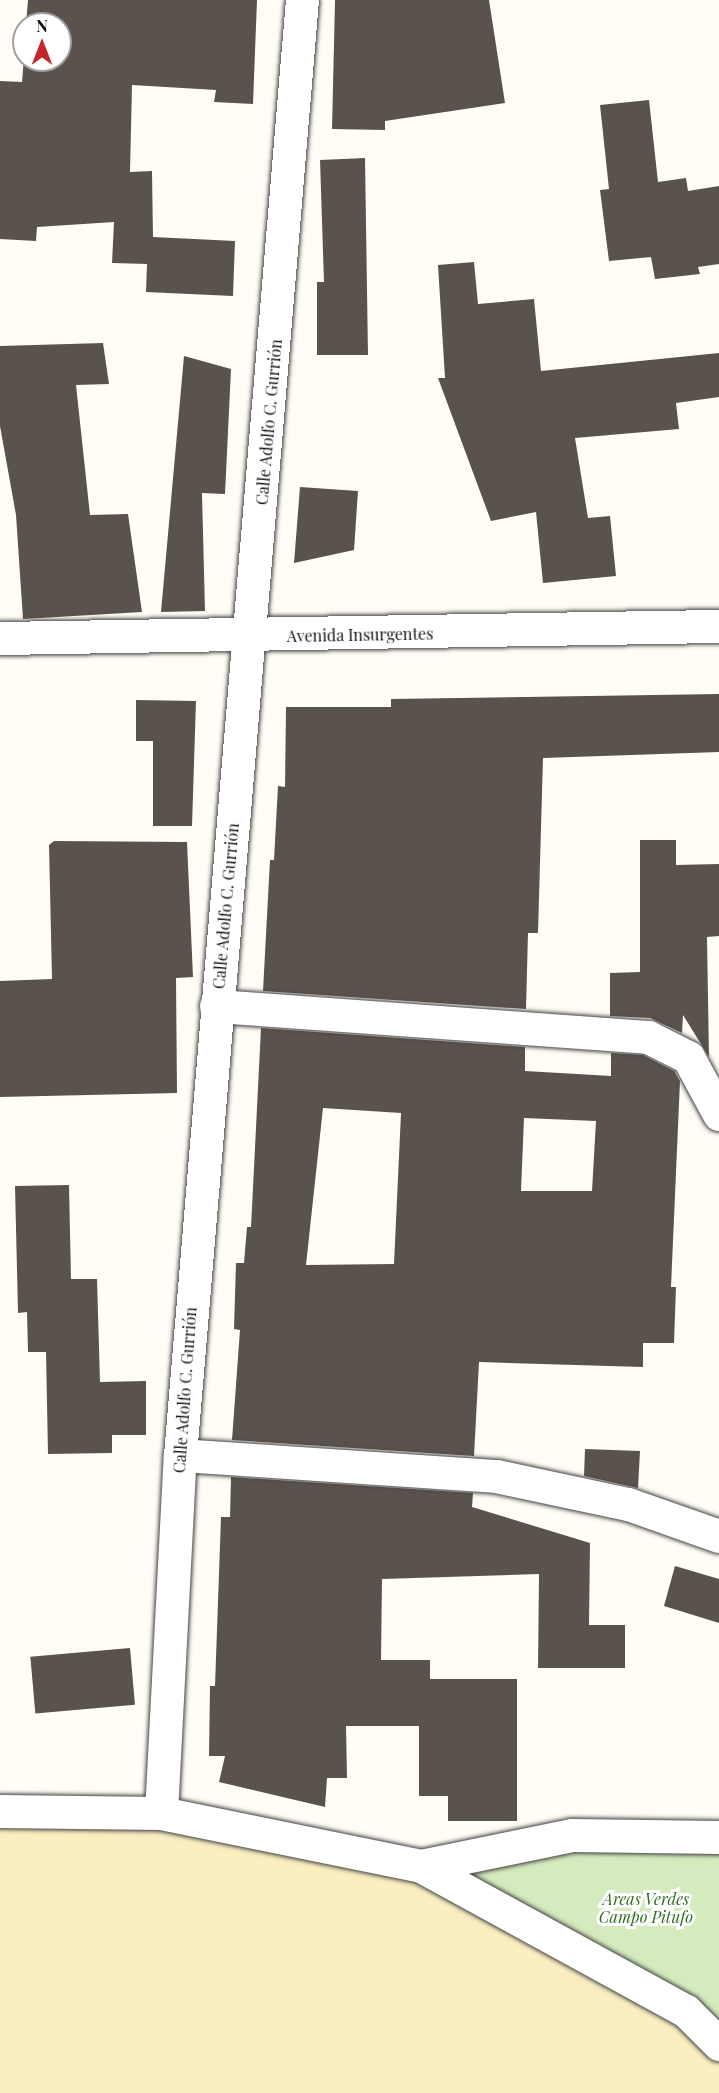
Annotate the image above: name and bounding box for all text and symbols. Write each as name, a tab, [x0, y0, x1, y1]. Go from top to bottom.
north arrow	[12, 12, 72, 72]
text: N	[36, 15, 48, 36]
street label: Calle Adolfo C. Gurrión	[252, 338, 286, 506]
street label: Avenida Insurgentes	[286, 624, 434, 646]
street label: Calle Adolfo C. Gurrión	[209, 822, 243, 990]
street label: Calle Adolfo C. Gurrión	[170, 1306, 200, 1474]
park label: Areas Verdes Campo Pitufo	[599, 1889, 693, 1927]

